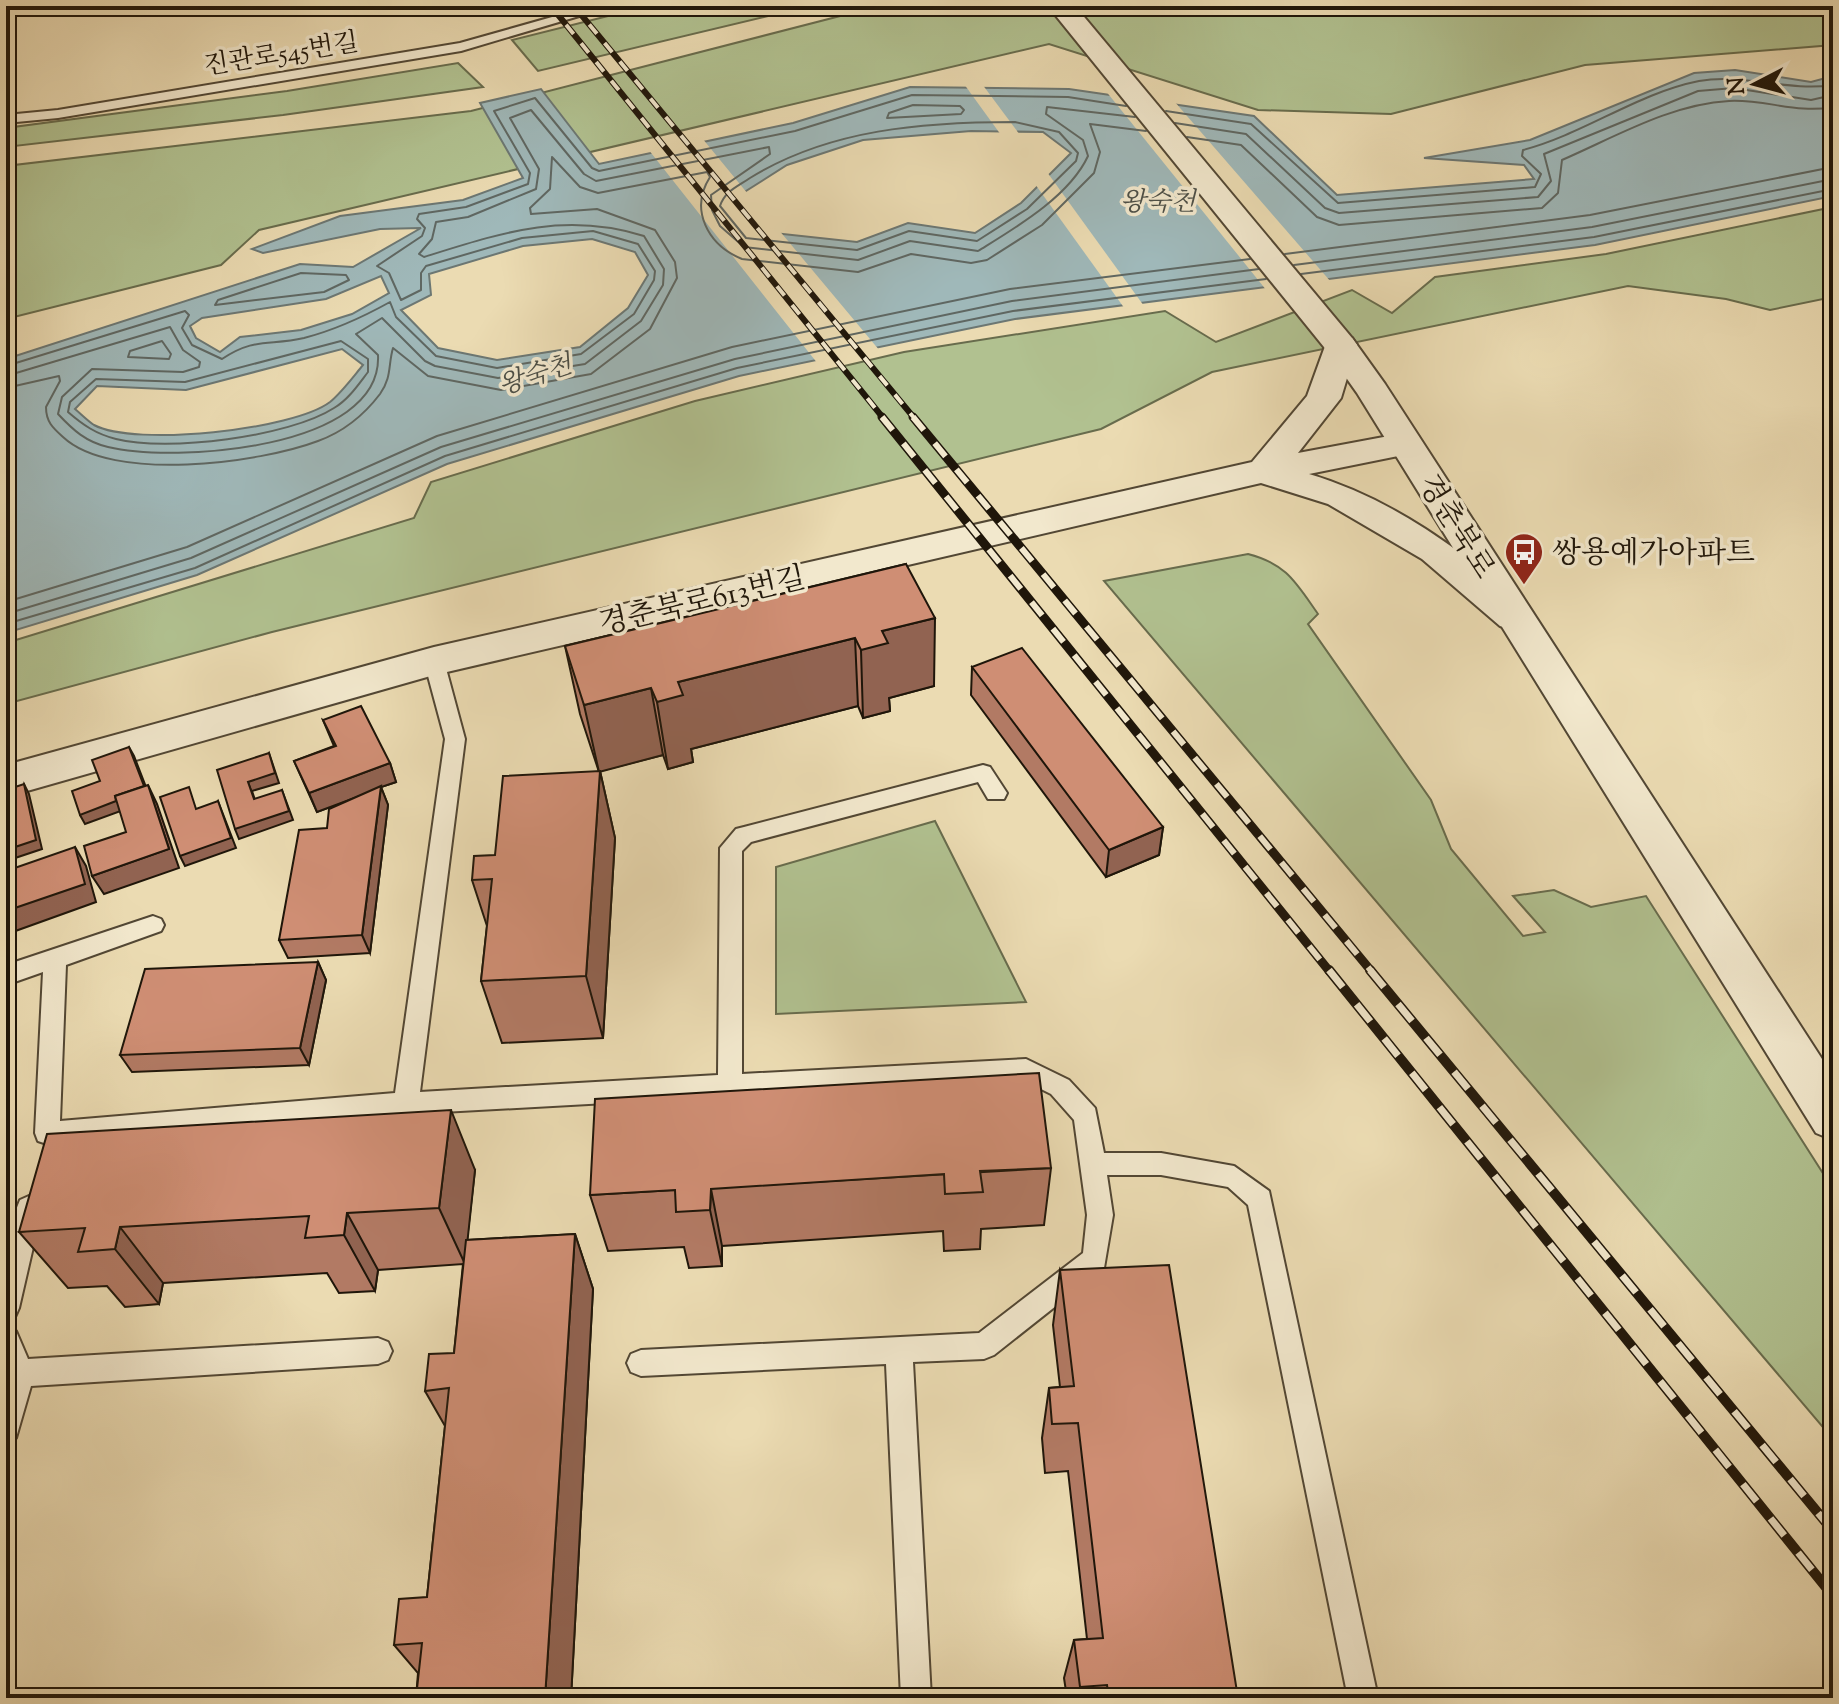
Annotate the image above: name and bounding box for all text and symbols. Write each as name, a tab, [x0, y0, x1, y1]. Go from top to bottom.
street label: 진관로545번길	[201, 25, 362, 86]
north arrow	[1715, 44, 1795, 124]
text: N	[1721, 75, 1755, 96]
water label: 왕숙천	[1120, 185, 1198, 222]
water label: 왕숙천	[494, 347, 579, 406]
street label: 경춘북로	[1406, 467, 1504, 588]
bus stop icon: 쌍용예가아파트	[1503, 531, 1545, 586]
place label: 쌍용예가아파트	[1552, 533, 1755, 576]
street label: 경춘북로613번길	[595, 558, 810, 647]

